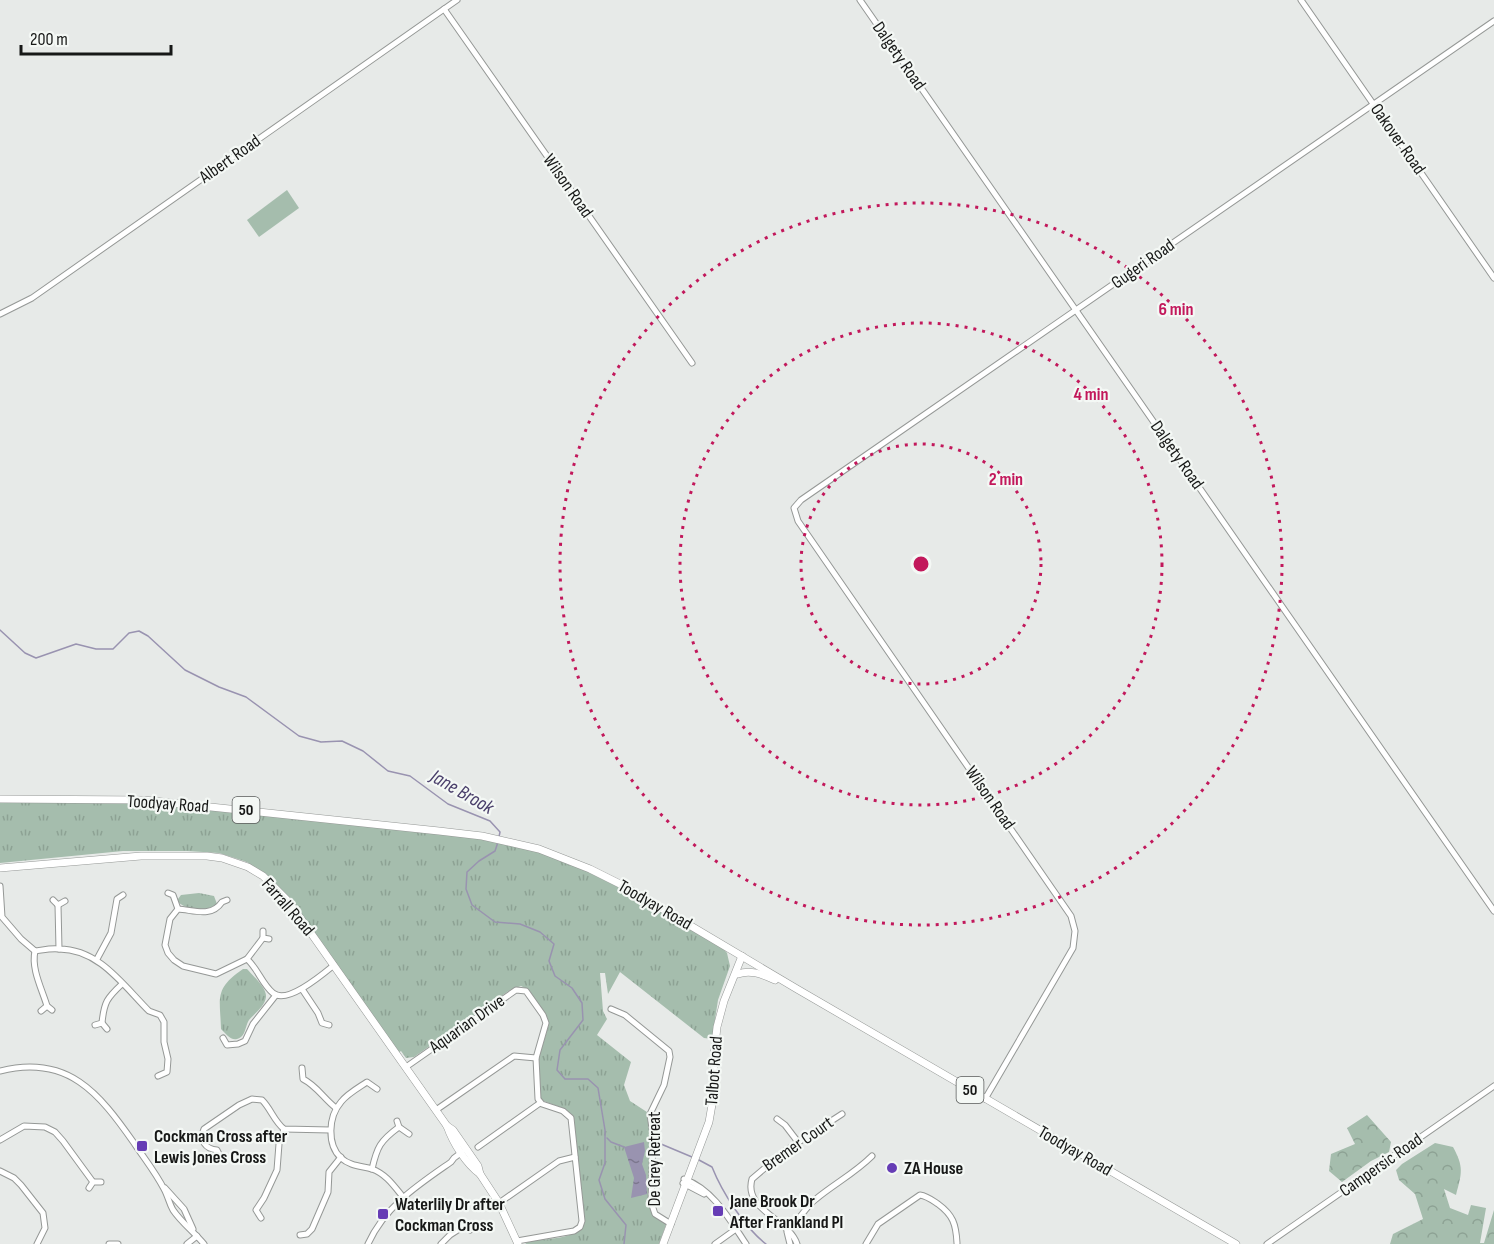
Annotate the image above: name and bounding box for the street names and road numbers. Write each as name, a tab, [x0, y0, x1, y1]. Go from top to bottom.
street label: Dalgety Road	[868, 18, 930, 94]
street label: Oakover Road	[1366, 100, 1430, 178]
street label: Albert Road	[195, 130, 265, 188]
street label: Wilson Road	[538, 150, 598, 222]
street label: Gugeri Road	[1107, 235, 1179, 293]
street label: Dalgety Road	[1146, 417, 1208, 493]
street label: Wilson Road	[960, 762, 1020, 834]
street label: Toodyay Road	[126, 791, 210, 817]
road number: 50	[232, 797, 260, 823]
street label: Farrall Road	[257, 874, 319, 940]
street label: Toodyay Road	[614, 875, 696, 935]
street label: Aquarian Drive	[424, 990, 509, 1058]
street label: Talbot Road	[701, 1036, 727, 1106]
road number: 50	[956, 1077, 984, 1103]
street label: De Grey Retreat	[644, 1111, 665, 1207]
street label: Bremer Court	[759, 1112, 838, 1176]
street label: Toodyay Road	[1034, 1121, 1116, 1181]
street label: Campersic Road	[1336, 1129, 1426, 1201]

